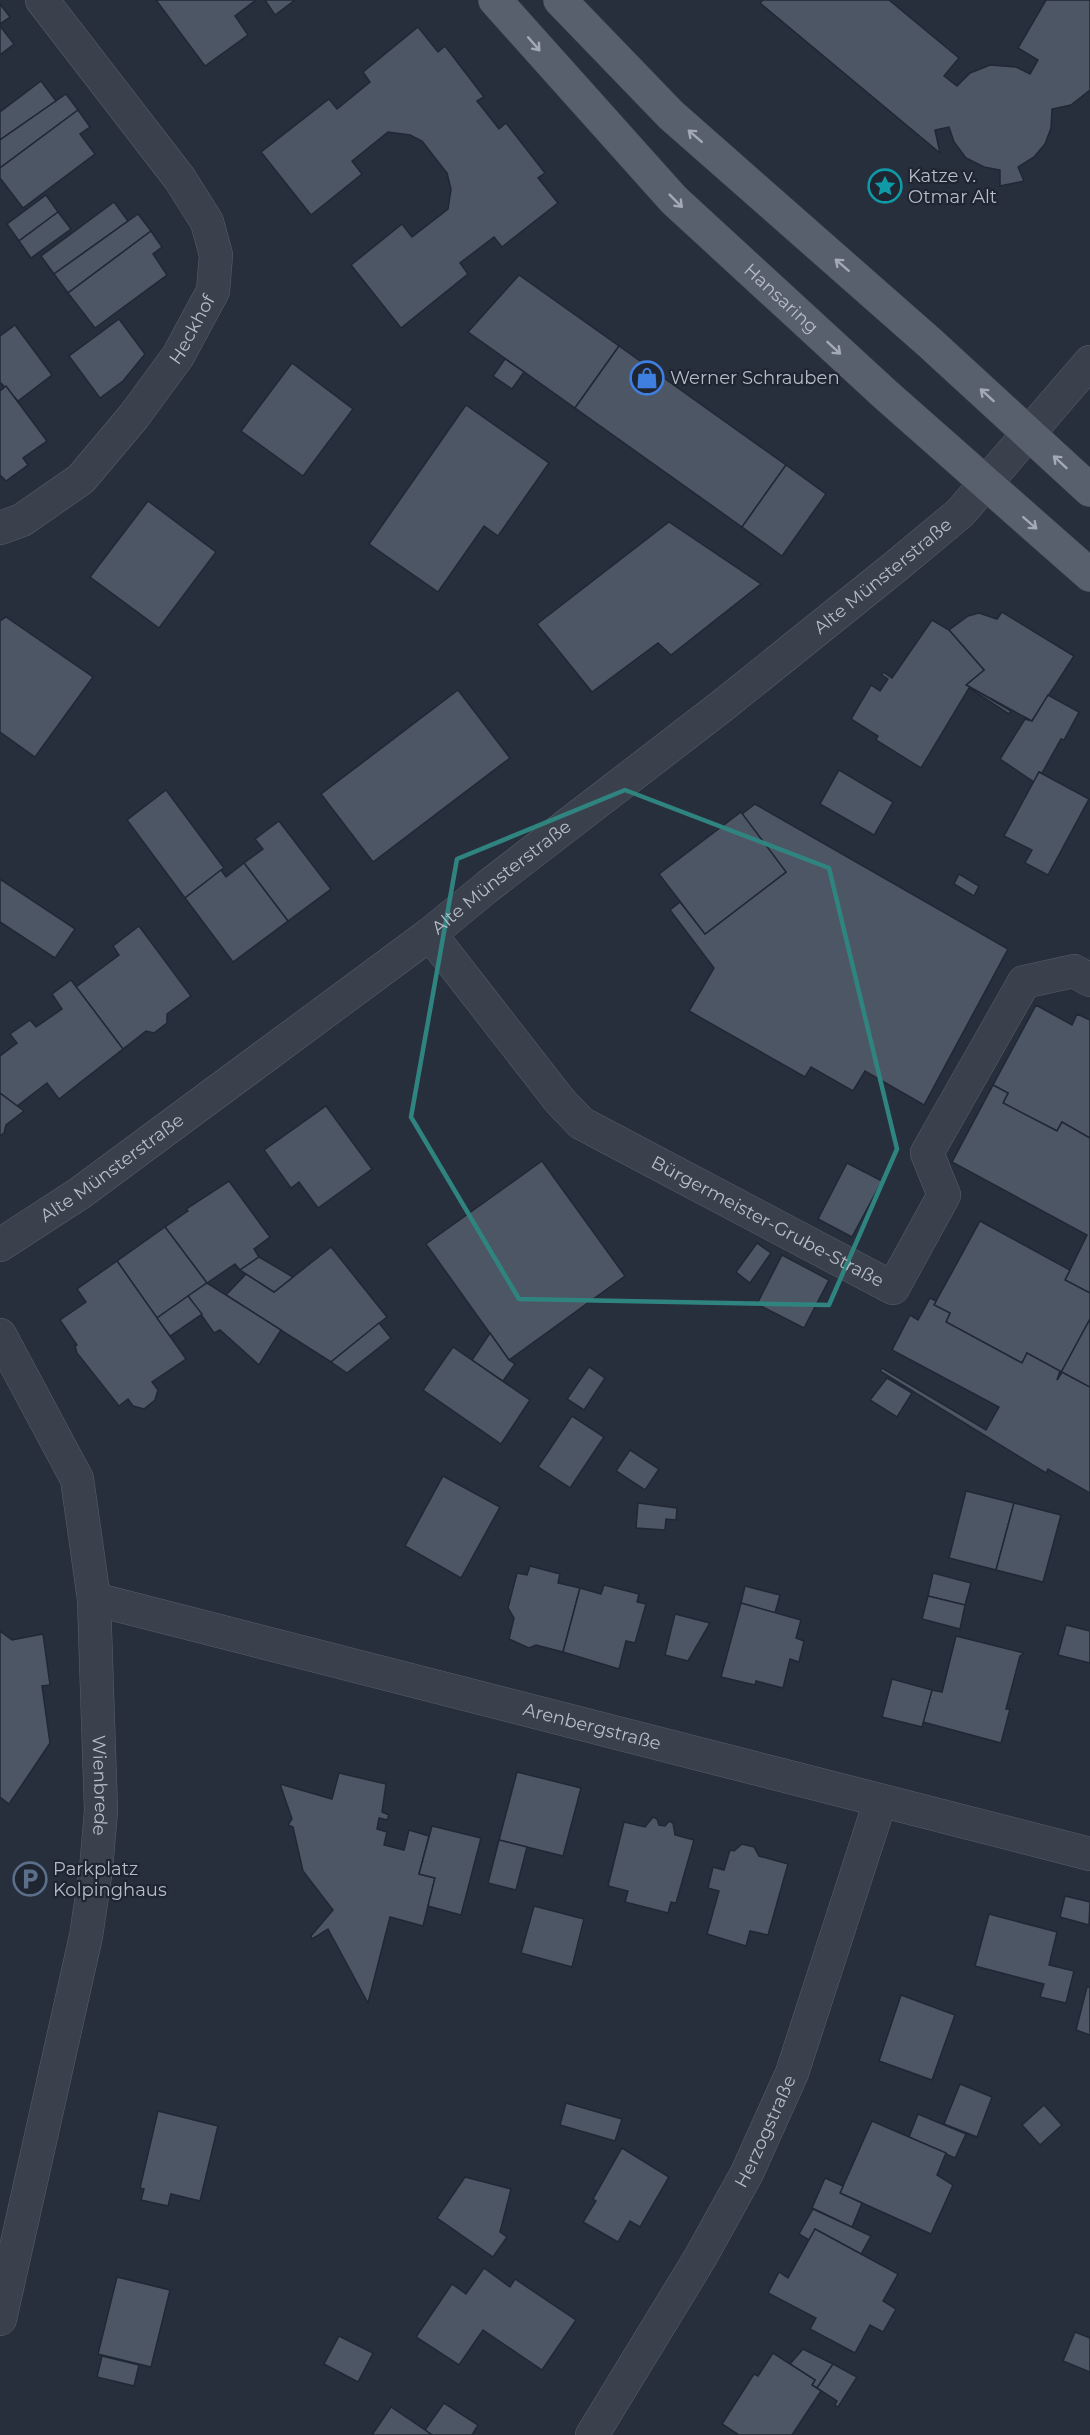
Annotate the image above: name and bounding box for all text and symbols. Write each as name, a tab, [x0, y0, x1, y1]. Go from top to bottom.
one-way arrow	[527, 36, 541, 51]
one-way arrow	[688, 129, 703, 143]
place label: Katze v. Otmar Alt	[908, 165, 997, 208]
place icon: Katze v. Otmar Alt	[867, 168, 903, 204]
one-way arrow	[668, 193, 683, 208]
one-way arrow	[835, 258, 850, 272]
street label: Hansaring	[739, 259, 823, 338]
street label: Heckhof	[164, 290, 220, 369]
one-way arrow	[827, 340, 842, 355]
shop icon: Werner Schrauben	[629, 360, 665, 396]
place label: Werner Schrauben	[670, 367, 840, 389]
one-way arrow	[980, 388, 995, 402]
one-way arrow	[1053, 455, 1068, 469]
street label: Alte Münsterstraße	[809, 513, 956, 639]
one-way arrow	[1022, 516, 1037, 530]
street label: Alte Münsterstraße	[427, 815, 575, 939]
street label: Alte Münsterstraße	[36, 1109, 188, 1227]
street label: Bürgermeister-Grube-Straße	[647, 1151, 888, 1292]
street label: Arenbergstraße	[521, 1698, 663, 1755]
street label: Wienbrede	[87, 1735, 112, 1837]
place label: Parkplatz Kolpinghaus	[53, 1858, 167, 1901]
parking icon: Parkplatz Kolpinghaus	[12, 1861, 48, 1897]
street label: Herzogstraße	[730, 2071, 801, 2192]

